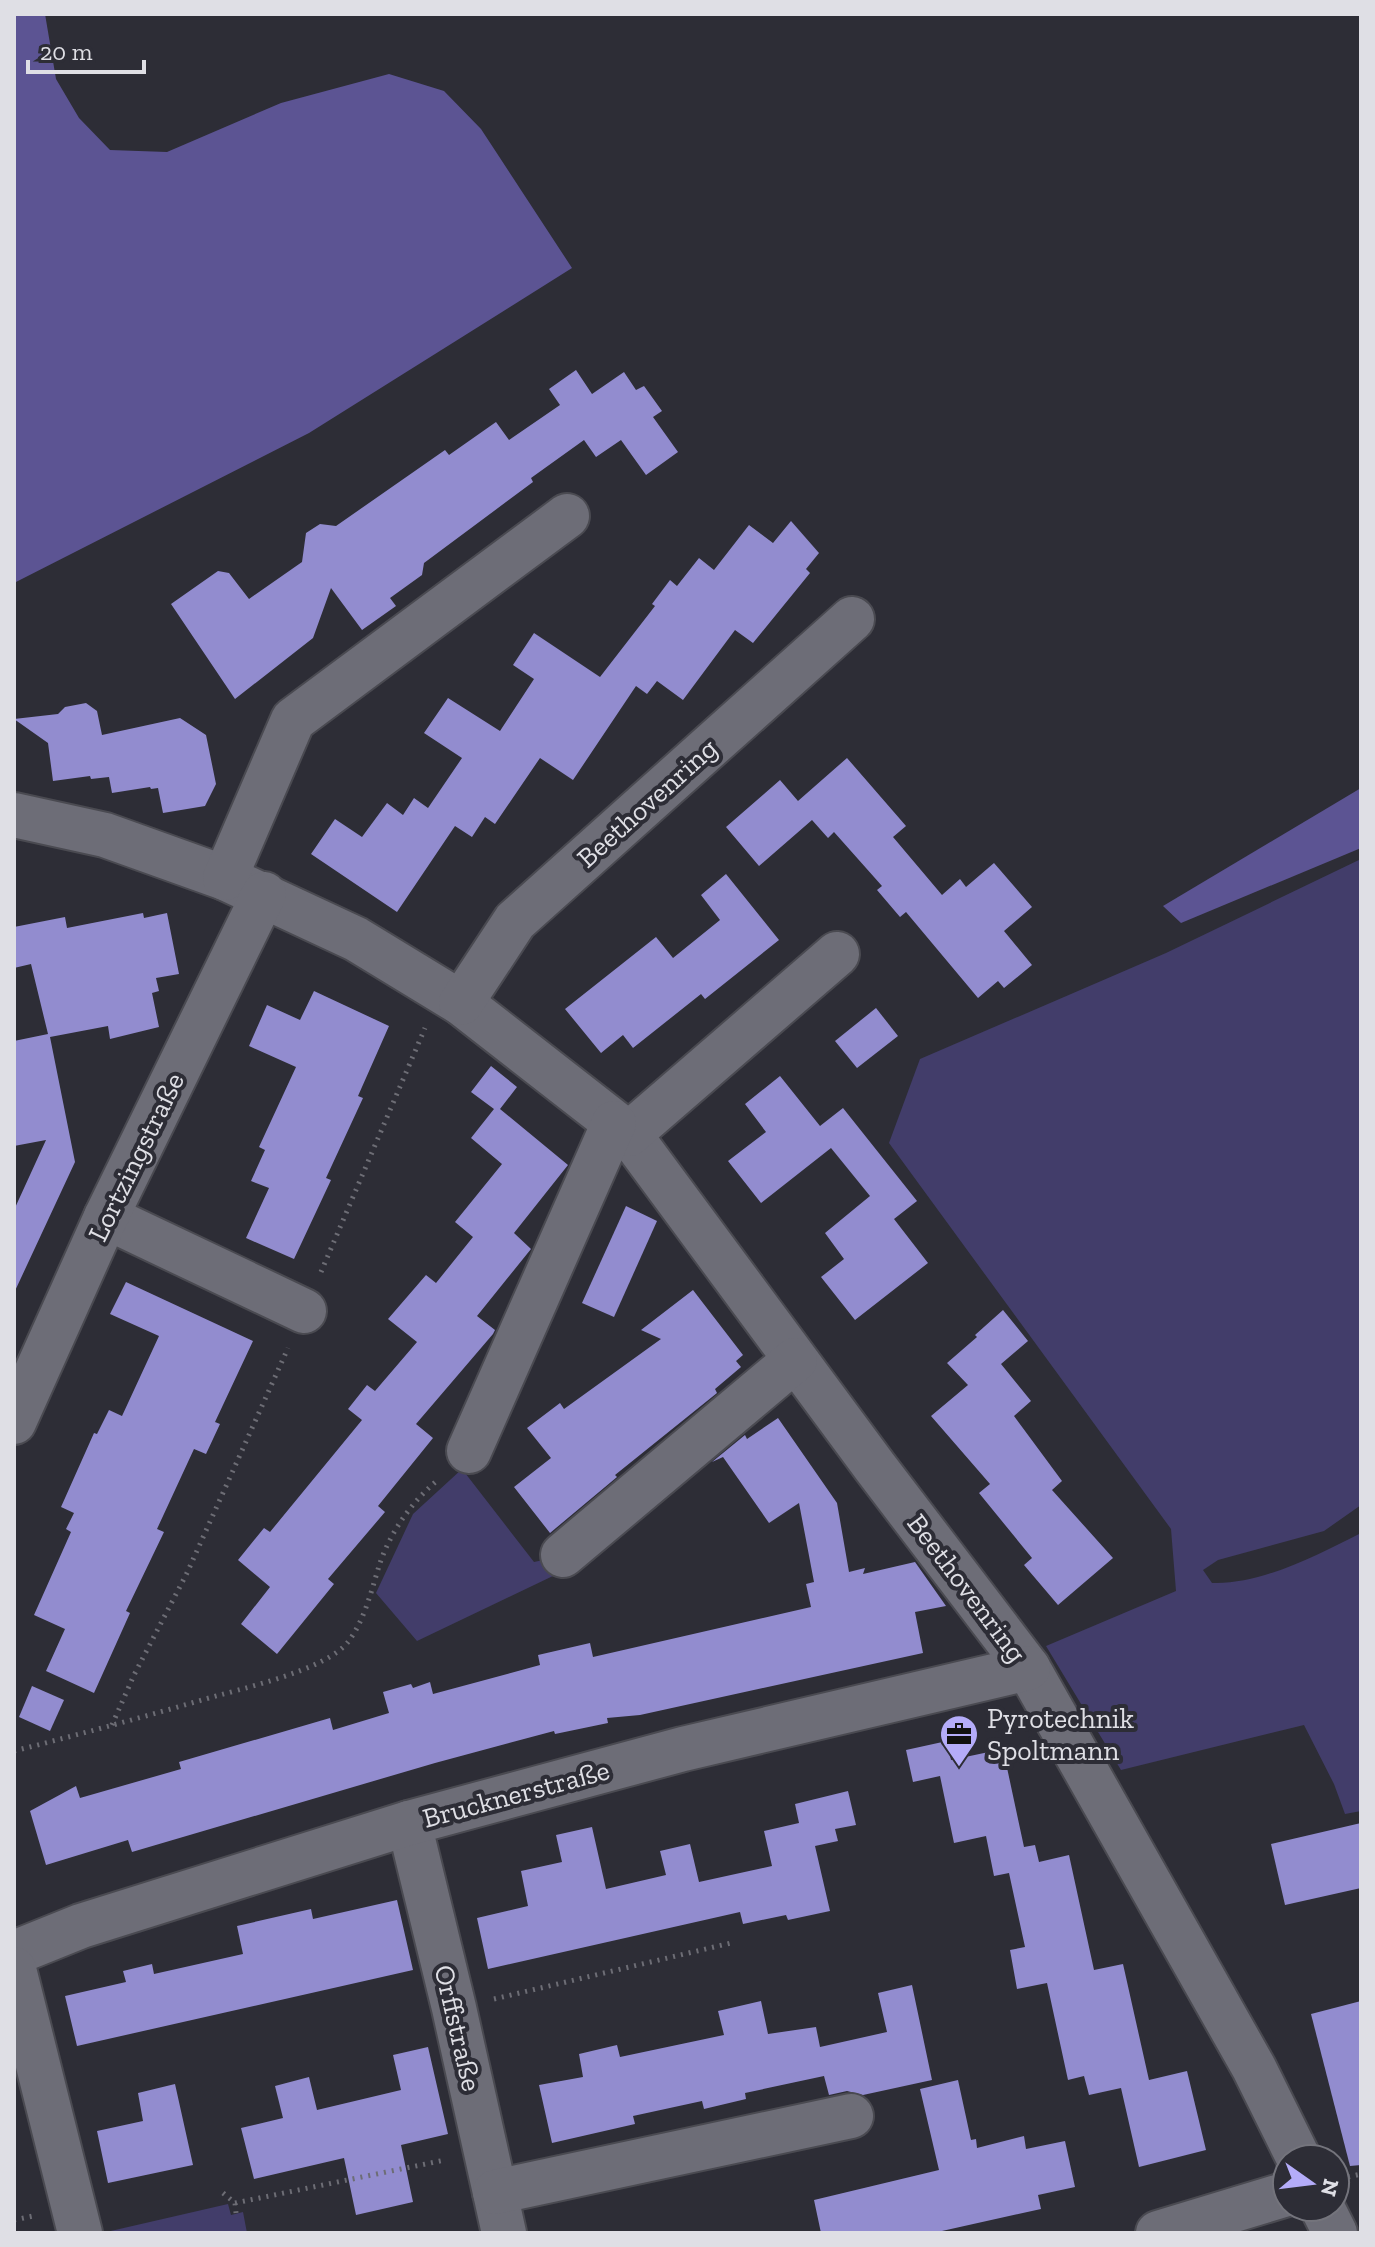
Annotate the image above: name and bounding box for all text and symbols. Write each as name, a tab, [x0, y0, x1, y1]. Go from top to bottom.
scale bar	[28, 24, 144, 74]
text: 20 m	[40, 37, 93, 66]
street label: Beethovenring	[570, 731, 724, 875]
street label: Lortzingstraße	[81, 1067, 191, 1247]
street label: Beethovenring	[901, 1507, 1033, 1669]
place label: Pyrotechnik Spoltmann	[987, 1702, 1135, 1767]
office icon: Pyrotechnik Spoltmann	[938, 1713, 980, 1768]
street label: Brucknerstraße	[419, 1753, 613, 1835]
street label: Orffstraße	[427, 1962, 489, 2094]
north arrow	[1271, 2143, 1351, 2223]
text: N	[1315, 2176, 1345, 2199]

